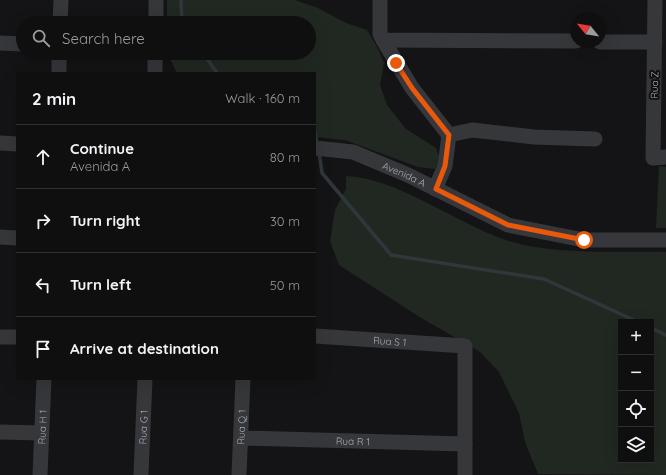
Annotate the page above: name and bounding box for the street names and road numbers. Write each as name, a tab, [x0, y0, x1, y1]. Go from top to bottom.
street label: Rua Z	[648, 71, 661, 99]
street label: Avenida A	[380, 159, 428, 190]
street label: Rua S 1	[373, 334, 407, 349]
street label: Rua H 1	[35, 409, 50, 445]
street label: Rua Q 1	[234, 409, 249, 445]
street label: Rua G 1	[136, 410, 151, 445]
street label: Rua R 1	[336, 435, 370, 448]

